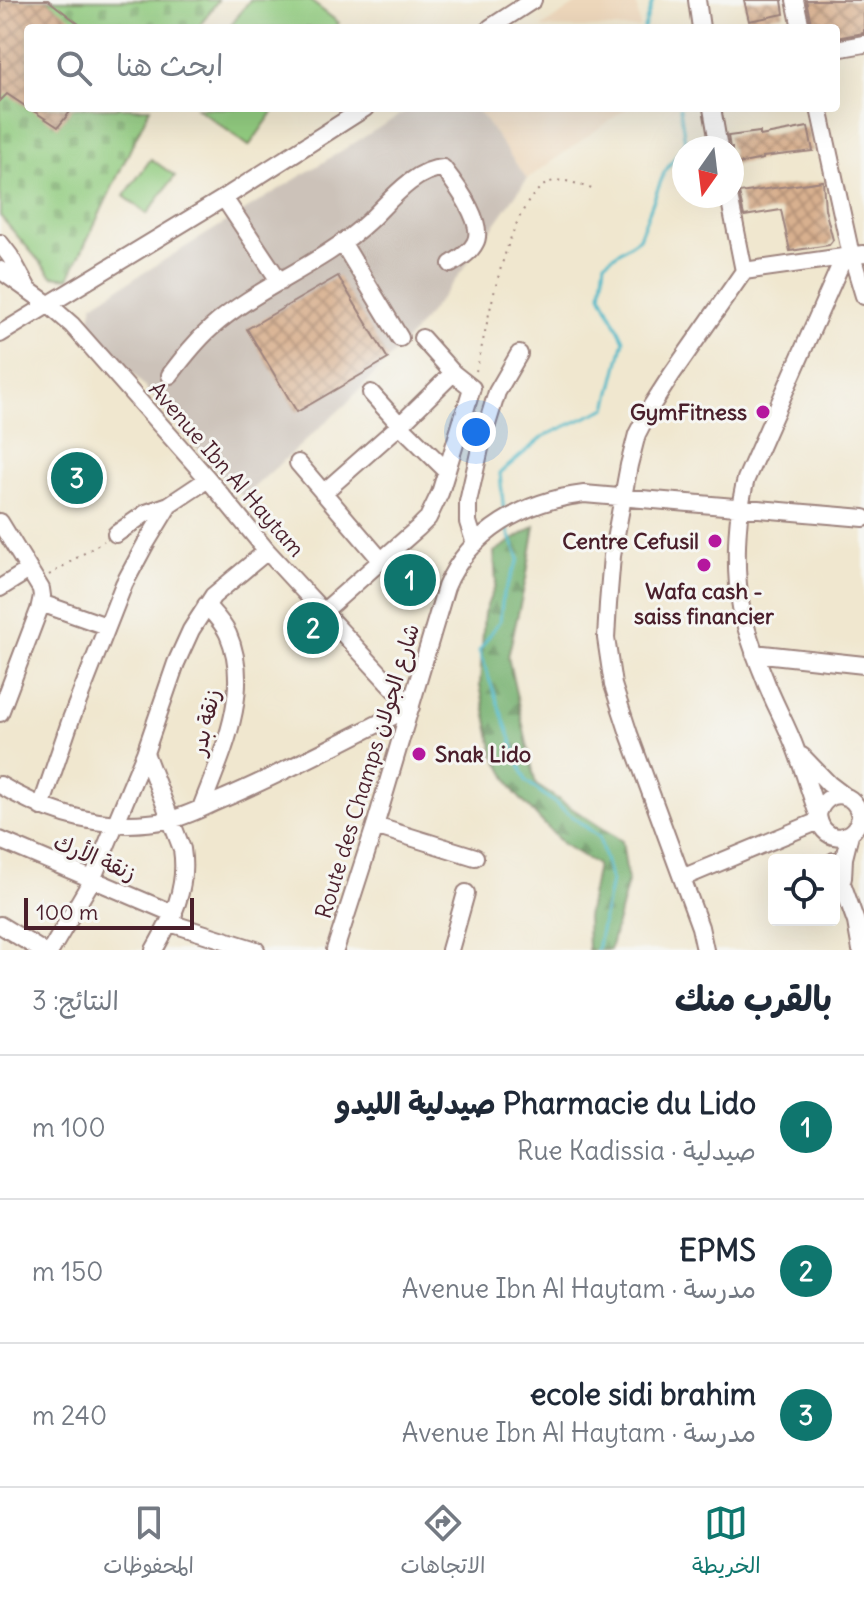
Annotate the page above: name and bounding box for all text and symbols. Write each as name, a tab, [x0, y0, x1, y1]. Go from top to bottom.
search box	[24, 24, 840, 112]
icon: search	[52, 46, 96, 90]
text: ابحث هنا	[116, 46, 223, 84]
north arrow	[672, 136, 744, 208]
street label: Avenue Ibn Al Haytam	[143, 376, 311, 562]
place label: GymFitness	[630, 398, 747, 426]
marker: GymFitness	[754, 403, 772, 421]
your location	[456, 412, 496, 452]
pin: 3	[51, 448, 103, 508]
place label: Centre Cefusil	[562, 527, 699, 555]
marker: Centre Cefusil	[706, 532, 724, 550]
pin: 1	[384, 550, 436, 610]
marker: Wafa cash - saiss financier	[695, 556, 713, 574]
place label: Wafa cash - saiss financier	[634, 577, 775, 630]
pin: 2	[287, 598, 339, 658]
street label: Route des Champs شارع الجولان	[309, 620, 427, 922]
street label: زنقة بدر	[183, 686, 226, 760]
place label: Snak Lido	[435, 740, 531, 768]
marker: Snak Lido	[410, 745, 428, 763]
street label: زنقة الأرك	[50, 826, 141, 887]
map controls	[768, 854, 840, 926]
button: locate	[768, 854, 840, 926]
scale bar	[24, 894, 194, 930]
text: 100 m	[36, 898, 98, 926]
text: بالقرب منك	[675, 977, 832, 1020]
text: النتائج: 3	[32, 984, 119, 1017]
text: Pharmacie du Lido صيدلية الليدو	[336, 1084, 756, 1122]
text: 100 m	[32, 1111, 106, 1144]
text: 1	[801, 1111, 811, 1144]
text: صيدلية · Rue Kadissia	[517, 1134, 756, 1167]
text: EPMS	[679, 1231, 756, 1269]
text: 150 m	[32, 1255, 103, 1288]
text: 2	[799, 1255, 813, 1288]
text: مدرسة · Avenue Ibn Al Haytam	[402, 1272, 756, 1305]
text: ecole sidi brahim	[530, 1375, 756, 1413]
text: 240 m	[32, 1399, 107, 1432]
text: 3	[799, 1399, 813, 1432]
text: مدرسة · Avenue Ibn Al Haytam	[402, 1416, 756, 1449]
tab: المحفوظات	[103, 1501, 194, 1585]
tab: الاتجاهات	[401, 1501, 485, 1585]
tab: الخريطة	[692, 1501, 761, 1585]

